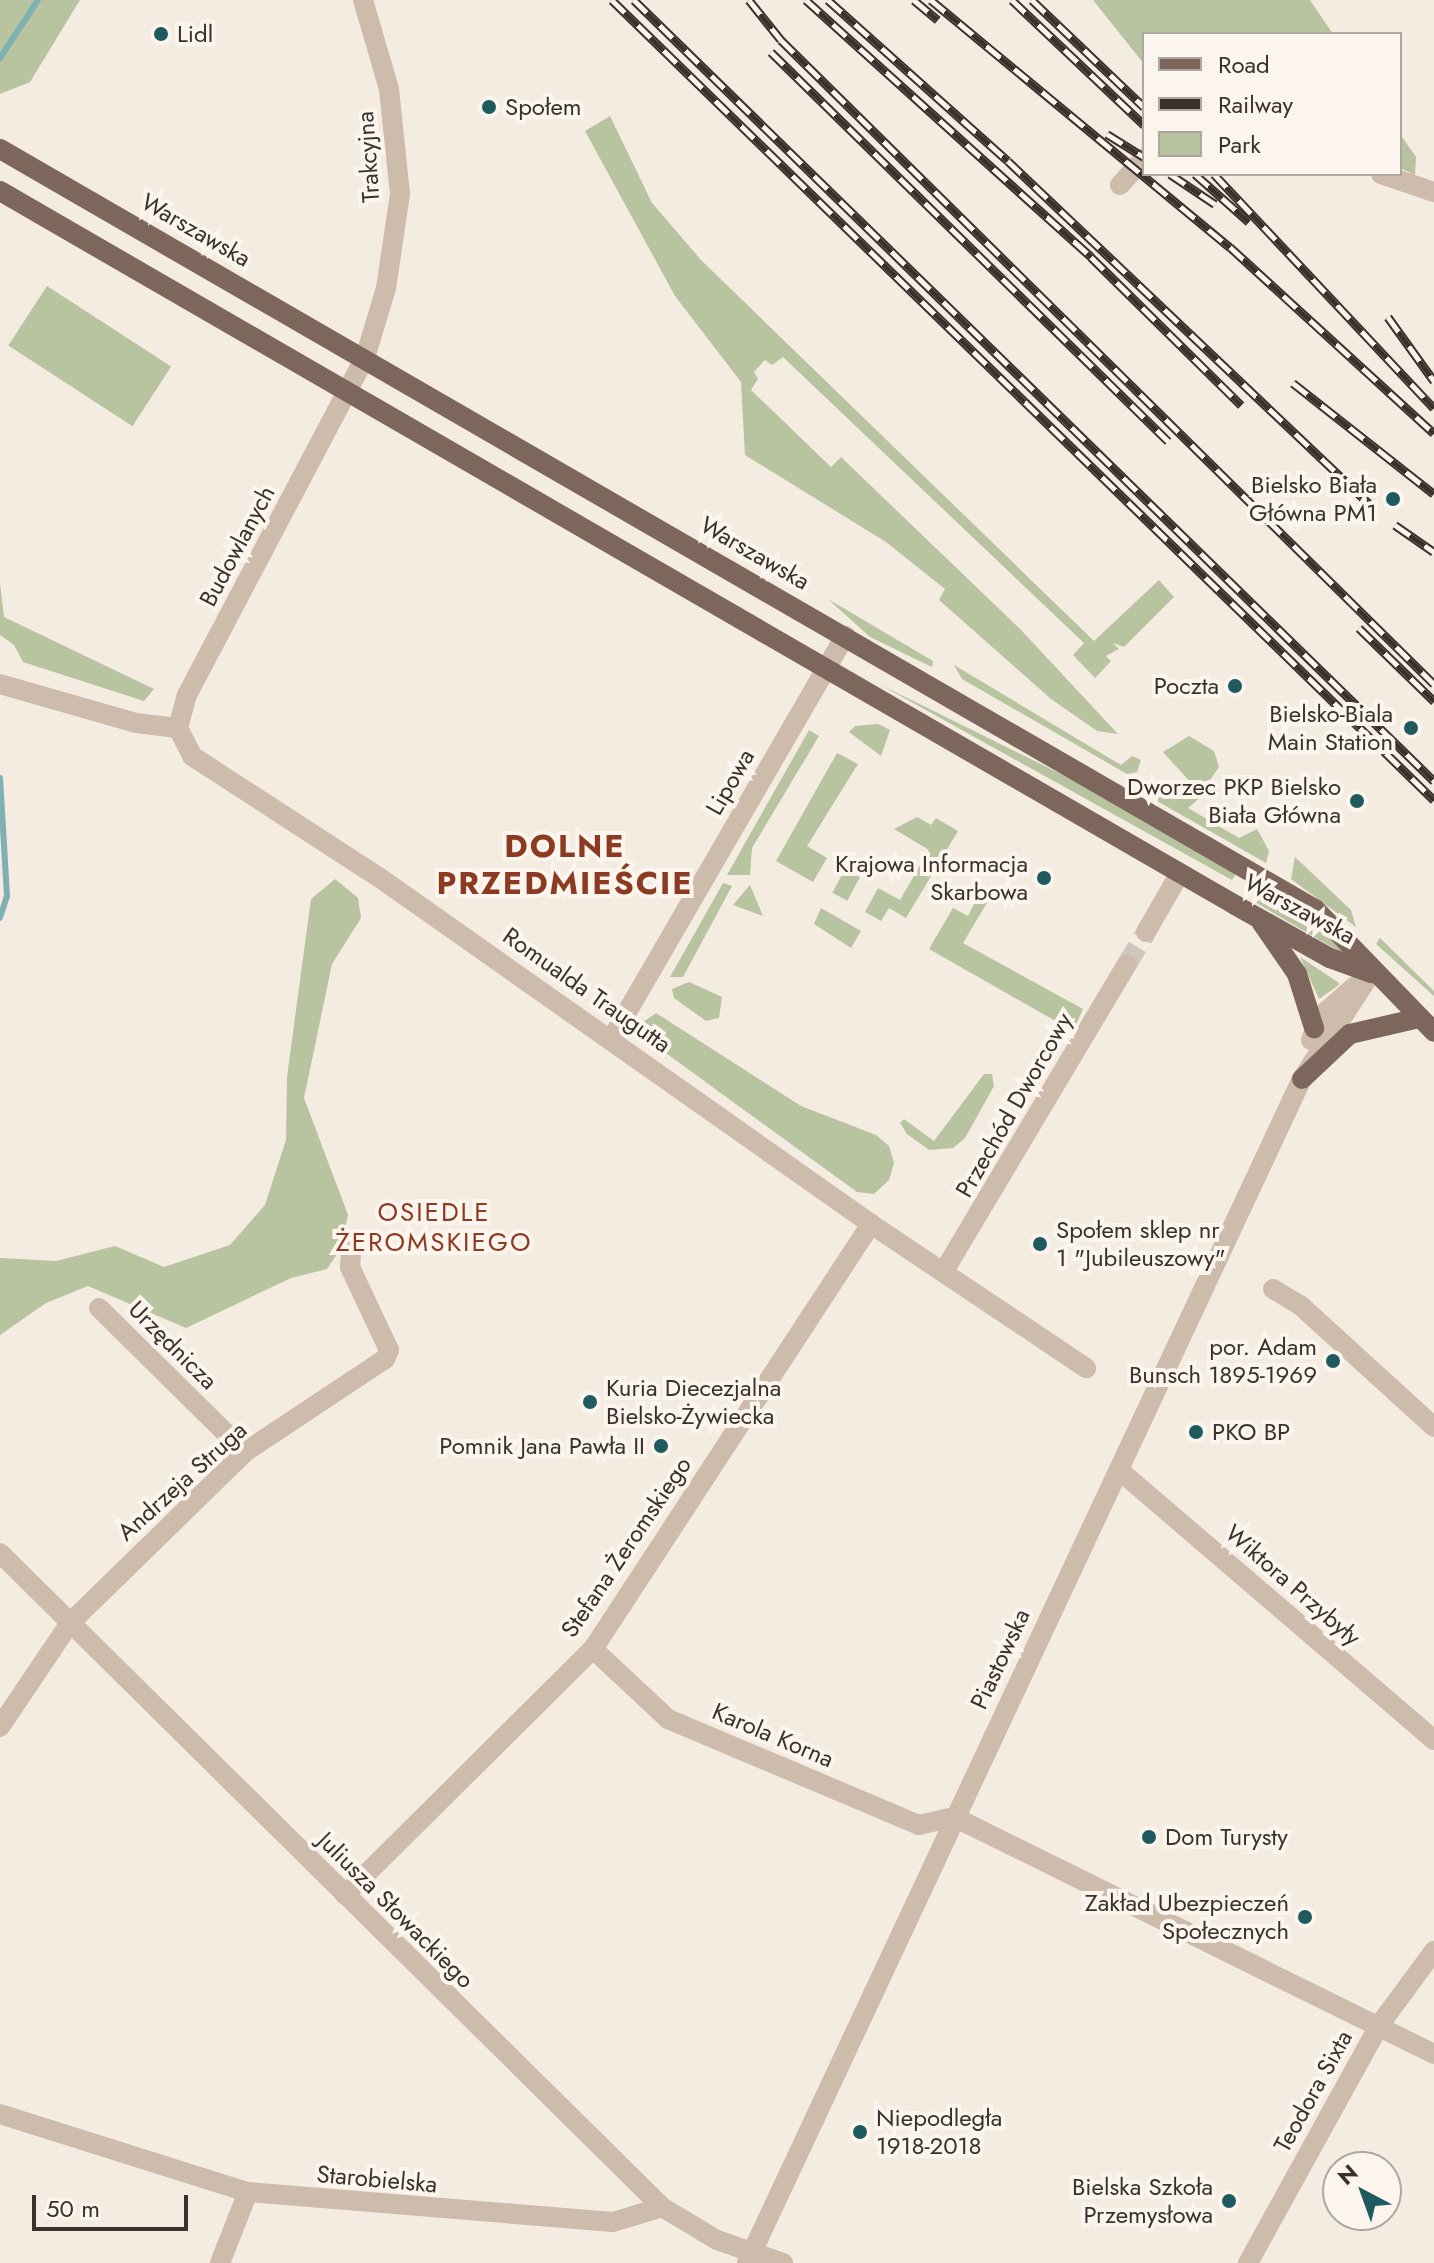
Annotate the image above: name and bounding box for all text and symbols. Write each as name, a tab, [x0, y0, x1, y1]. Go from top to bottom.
place label: Lidl	[177, 20, 213, 48]
marker: Lidl	[152, 25, 170, 43]
legend	[1142, 32, 1402, 176]
text: Road	[1218, 47, 1270, 82]
text: Railway	[1218, 87, 1293, 122]
place label: Społem	[505, 93, 582, 121]
marker: Społem	[480, 98, 498, 116]
street label: Trakcyjna	[350, 110, 386, 204]
text: Park	[1218, 127, 1261, 162]
street label: Warszawska	[136, 187, 256, 273]
place label: Bielsko Biała Główna PM1	[1249, 471, 1377, 527]
street label: Budowlanych	[193, 481, 281, 611]
marker: Bielsko Biała Główna PM1	[1384, 490, 1402, 508]
street label: Warszawska	[695, 510, 815, 596]
place label: Poczta	[1154, 672, 1219, 700]
marker: Poczta	[1226, 677, 1244, 695]
place label: Bielsko-Biala Main Station	[1268, 700, 1393, 756]
marker: Bielsko-Biala Main Station	[1400, 717, 1422, 739]
street label: Lipowa	[700, 744, 760, 820]
place label: Dworzec PKP Bielsko Biała Główna	[1127, 773, 1341, 829]
marker: Dworzec PKP Bielsko Biała Główna	[1348, 792, 1366, 810]
district label: DOLNE PRZEDMIEŚCIE	[436, 828, 694, 903]
place label: Krajowa Informacja Skarbowa	[835, 850, 1028, 906]
street label: Warszawska	[1240, 868, 1360, 950]
marker: Krajowa Informacja Skarbowa	[1035, 869, 1053, 887]
street label: Romualda Traugutta	[498, 921, 676, 1059]
street label: Przechód Dworcowy	[949, 1008, 1079, 1202]
district label: OSIEDLE ŻEROMSKIEGO	[336, 1197, 532, 1258]
place label: Społem sklep nr 1 "Jubileuszowy"	[1056, 1216, 1226, 1272]
marker: Społem sklep nr 1 "Jubileuszowy"	[1031, 1235, 1049, 1253]
street label: Urzędnicza	[123, 1295, 223, 1395]
place label: por. Adam Bunsch 1895-1969	[1129, 1333, 1317, 1389]
marker: por. Adam Bunsch 1895-1969	[1324, 1352, 1342, 1370]
place label: Kuria Diecezjalna Bielsko-Żywiecka	[606, 1374, 781, 1430]
marker: Kuria Diecezjalna Bielsko-Żywiecka	[581, 1393, 599, 1411]
street label: Andrzeja Struga	[111, 1415, 253, 1547]
place label: PKO BP	[1212, 1418, 1290, 1446]
marker: PKO BP	[1187, 1423, 1205, 1441]
place label: Pomnik Jana Pawła II	[439, 1432, 645, 1460]
marker: Pomnik Jana Pawła II	[652, 1437, 670, 1455]
street label: Stefana Żeromskiego	[555, 1451, 697, 1643]
street label: Wiktora Przybyły	[1219, 1518, 1367, 1652]
street label: Piastowska	[964, 1604, 1036, 1714]
street label: Karola Korna	[708, 1697, 838, 1773]
place label: Dom Turysty	[1165, 1823, 1288, 1851]
street label: Juliusza Słowackiego	[312, 1826, 480, 1994]
marker: Dom Turysty	[1140, 1828, 1158, 1846]
place label: Zakład Ubezpieczeń Społecznych	[1085, 1889, 1289, 1945]
marker: Zakład Ubezpieczeń Społecznych	[1296, 1908, 1314, 1926]
street label: Teodora Sixta	[1268, 2025, 1358, 2157]
place label: Niepodległa 1918-2018	[876, 2104, 1002, 2160]
marker: Niepodległa 1918-2018	[851, 2123, 869, 2141]
north arrow	[1322, 2151, 1402, 2231]
text: N	[1330, 2157, 1365, 2192]
street label: Starobielska	[315, 2159, 439, 2199]
place label: Bielska Szkoła Przemysłowa	[1072, 2173, 1213, 2229]
scale bar	[36, 2179, 192, 2229]
text: 50 m	[46, 2191, 100, 2226]
marker: Bielska Szkoła Przemysłowa	[1220, 2192, 1238, 2210]

